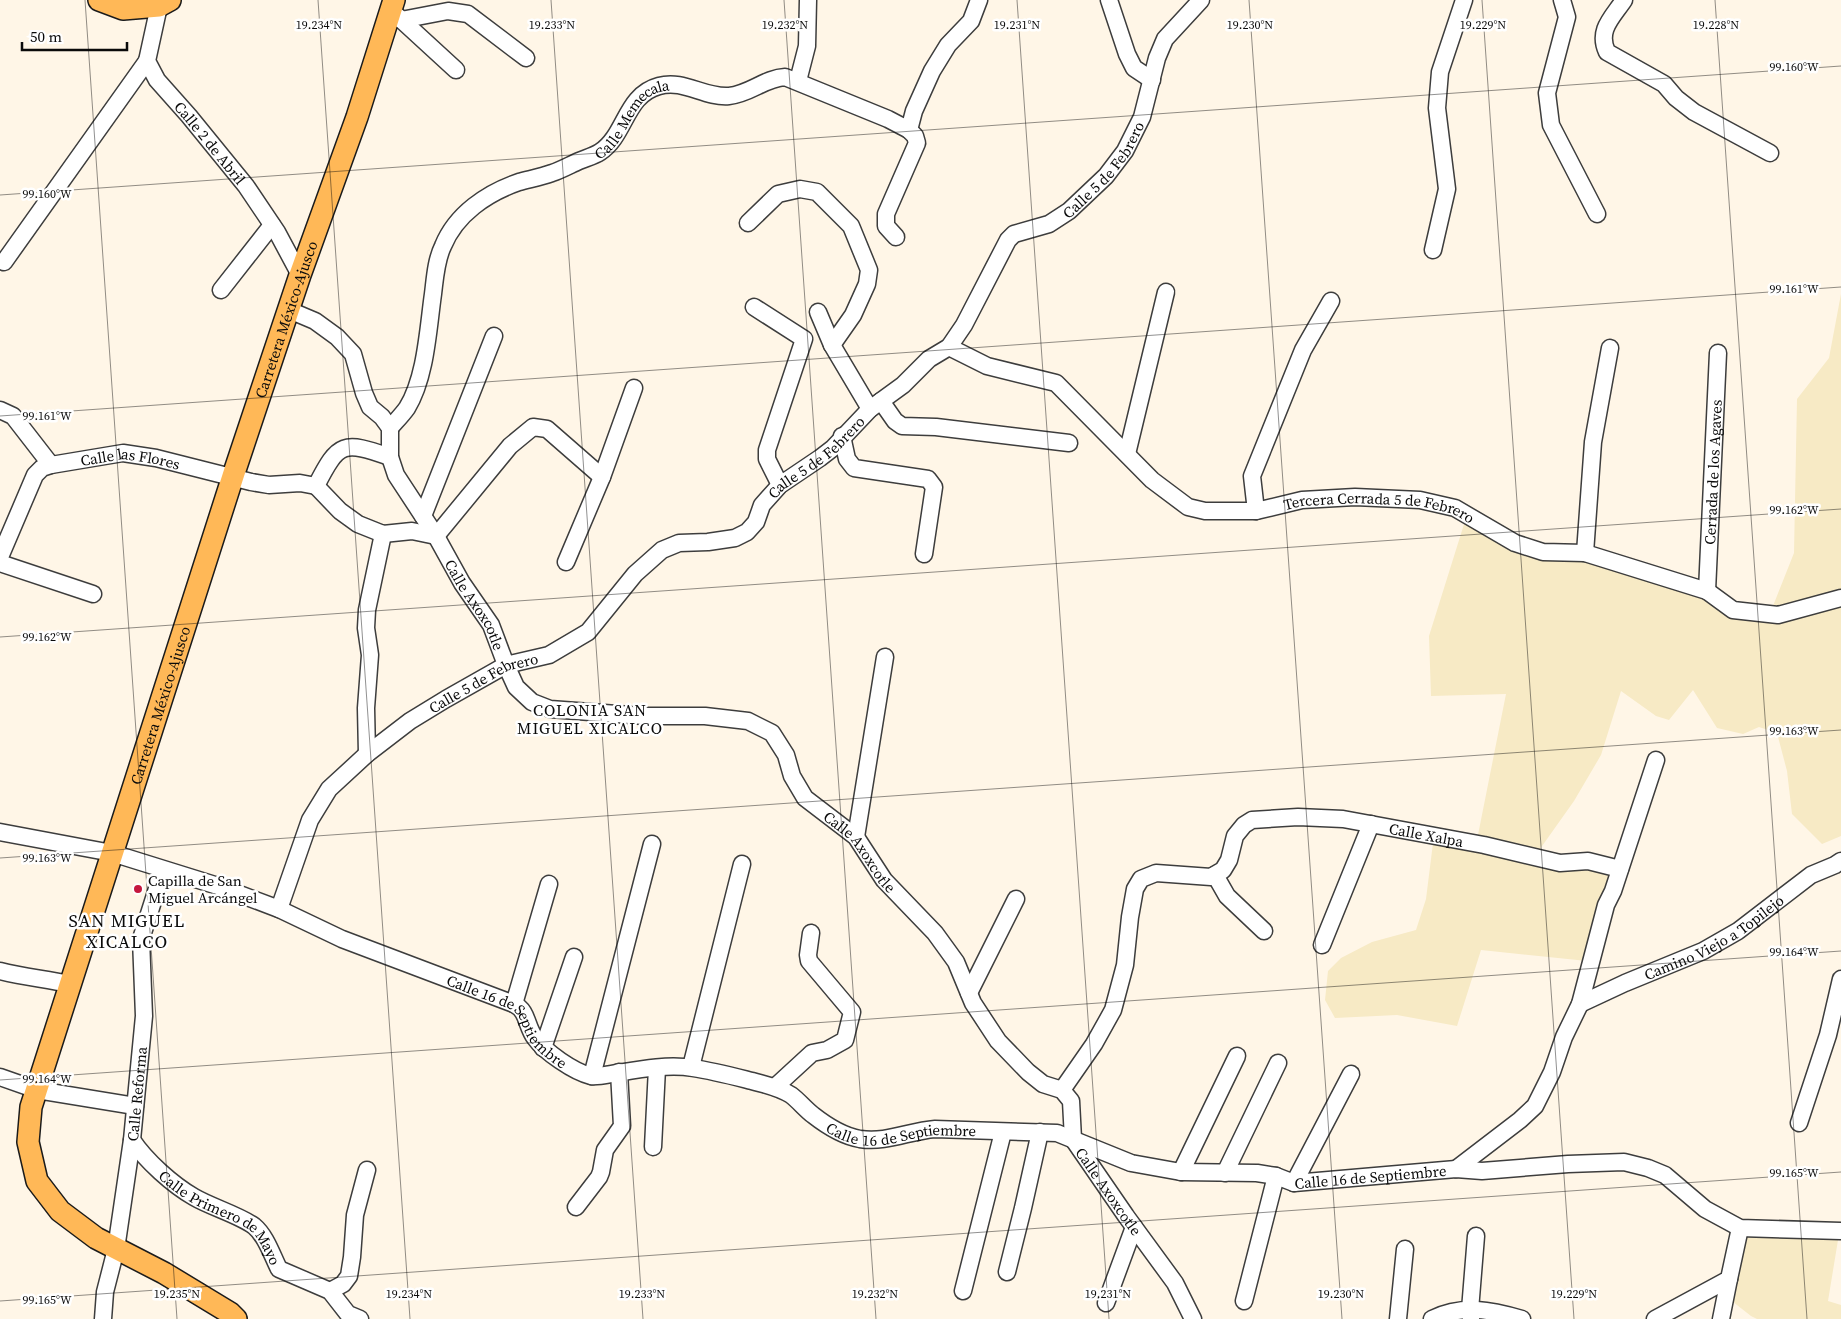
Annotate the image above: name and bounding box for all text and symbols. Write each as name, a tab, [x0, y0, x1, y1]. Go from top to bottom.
text: 19.234°N	[296, 17, 342, 33]
text: 19.233°N	[529, 17, 575, 33]
text: 19.232°N	[762, 17, 808, 33]
text: 19.231°N	[994, 17, 1040, 33]
text: 19.230°N	[1227, 17, 1273, 33]
text: 19.229°N	[1460, 17, 1506, 33]
text: 19.228°N	[1693, 17, 1739, 33]
scale bar	[22, 20, 128, 52]
text: 50 m	[30, 26, 62, 47]
text: 99.160°W	[1769, 59, 1819, 75]
street label: Calle Memecala	[590, 74, 671, 164]
street label: Calle 2 de Abril	[170, 96, 251, 189]
street label: Calle 5 de Febrero	[1058, 118, 1149, 223]
text: 99.160°W	[22, 186, 72, 202]
street label: Carretera México-Ajusco	[249, 238, 322, 401]
text: 99.161°W	[1769, 281, 1819, 297]
street label: Cerrada de los Agaves	[1699, 399, 1726, 545]
text: 99.161°W	[22, 408, 72, 424]
street label: Calle 5 de Febrero	[762, 411, 869, 503]
street label: Calle las Flores	[79, 442, 182, 474]
street label: Tercera Cerrada 5 de Febrero	[1281, 486, 1479, 528]
text: 99.162°W	[1769, 502, 1819, 518]
street label: Calle Axoxcotle	[440, 555, 510, 653]
street label: Carretera México-Ajusco	[124, 623, 195, 787]
text: 99.162°W	[22, 629, 72, 645]
street label: Calle 5 de Febrero	[424, 647, 540, 718]
district label: COLONIA SAN MIGUEL XICALCO	[517, 699, 663, 739]
text: 99.163°W	[1769, 723, 1819, 739]
street label: Calle Axoxcotle	[819, 806, 901, 897]
street label: Calle Xalpa	[1387, 817, 1466, 852]
text: 99.163°W	[22, 850, 72, 866]
place label: Capilla de San Miguel Arcángel	[148, 870, 258, 908]
marker: Capilla de San Miguel Arcángel	[132, 883, 144, 895]
street label: Camino Viejo a Topilejo	[1641, 889, 1788, 985]
district label: SAN MIGUEL XICALCO	[69, 908, 185, 954]
text: 99.164°W	[1769, 944, 1819, 960]
street label: Calle 16 de Septiembre	[444, 969, 572, 1073]
street label: Calle Reforma	[121, 1045, 152, 1142]
text: 99.164°W	[22, 1071, 72, 1087]
street label: Calle 16 de Septiembre	[822, 1117, 977, 1150]
street label: Calle Axoxcotle	[1071, 1143, 1147, 1240]
street label: Calle 16 de Septiembre	[1294, 1159, 1448, 1193]
street label: Calle Primero de Mayo	[154, 1165, 286, 1268]
text: 99.165°W	[1769, 1165, 1819, 1181]
text: 19.235°N	[154, 1286, 200, 1302]
text: 19.234°N	[386, 1286, 432, 1302]
text: 19.233°N	[619, 1286, 665, 1302]
text: 19.232°N	[852, 1286, 898, 1302]
text: 19.231°N	[1085, 1286, 1131, 1302]
text: 19.230°N	[1318, 1286, 1364, 1302]
text: 19.229°N	[1551, 1286, 1597, 1302]
text: 99.165°W	[22, 1292, 72, 1308]

